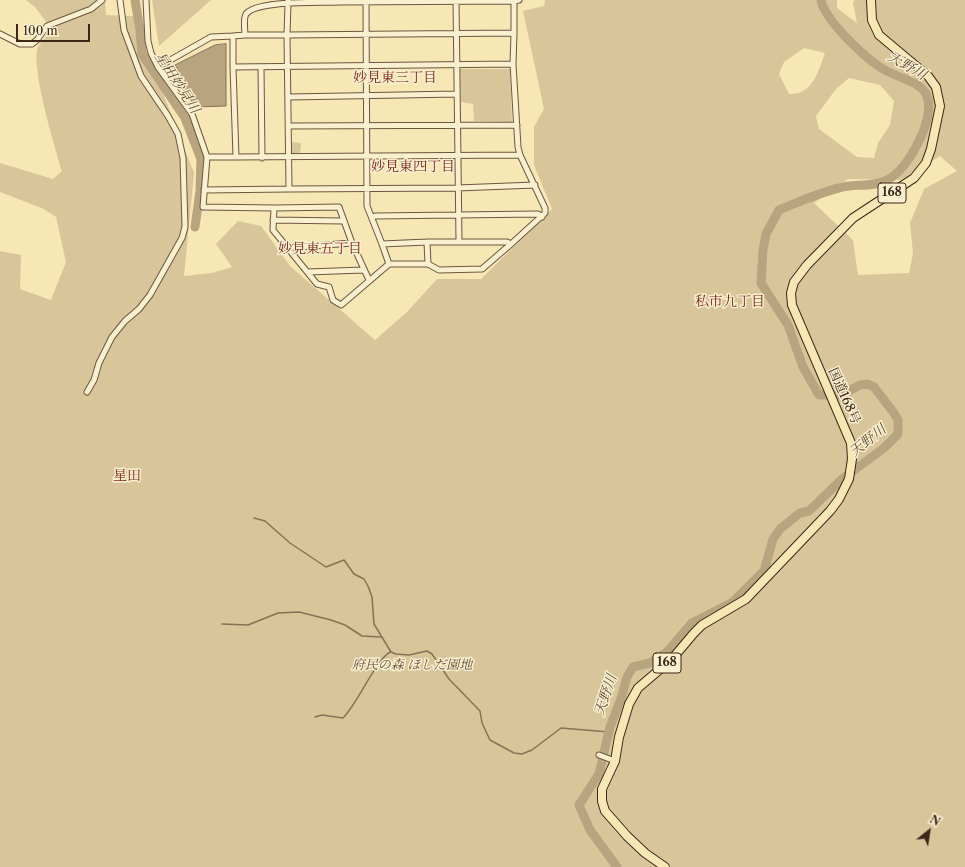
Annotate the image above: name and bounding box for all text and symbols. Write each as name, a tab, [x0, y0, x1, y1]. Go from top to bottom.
scale bar	[18, 16, 92, 42]
text: 100 m	[23, 23, 58, 38]
water label: 天野川	[885, 48, 929, 84]
water label: 星田妙見川	[151, 49, 203, 117]
district label: 妙見東三丁目	[353, 70, 437, 86]
district label: 妙見東四丁目	[371, 159, 455, 175]
road number: 168	[878, 183, 906, 203]
district label: 妙見東五丁目	[278, 241, 362, 257]
district label: 私市九丁目	[695, 294, 765, 310]
street label: 国道168号	[825, 366, 863, 426]
water label: 天野川	[846, 421, 890, 461]
district label: 星田	[113, 468, 141, 484]
road number: 168	[653, 653, 681, 673]
park label: 府民の森 ほしだ園地	[352, 657, 472, 673]
water label: 天野川	[591, 672, 621, 718]
north arrow	[909, 811, 949, 851]
text: N	[927, 812, 943, 829]

